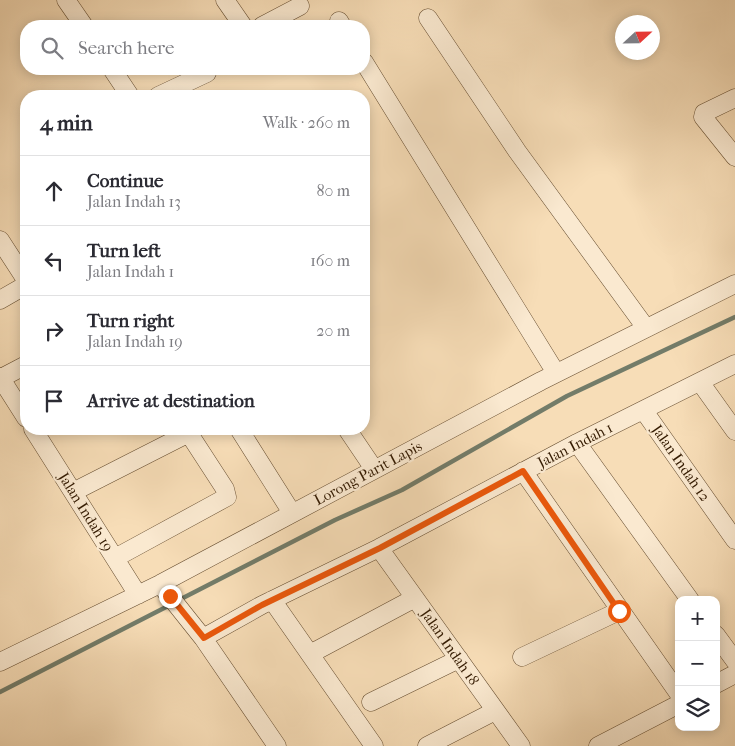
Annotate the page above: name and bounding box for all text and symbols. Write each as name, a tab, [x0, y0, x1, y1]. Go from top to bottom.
north arrow	[615, 15, 660, 60]
search box	[20, 20, 370, 75]
icon: search	[38, 34, 66, 62]
text: Search here	[78, 37, 174, 59]
text: 4 min	[40, 111, 93, 135]
text: Walk · 260 m	[263, 113, 350, 132]
text: Continue	[87, 170, 163, 192]
icon: ahead	[40, 177, 68, 205]
text: 80 m	[316, 181, 350, 200]
text: Jalan Indah 13	[87, 192, 181, 211]
text: Turn left	[87, 240, 161, 262]
icon: left	[40, 247, 68, 275]
text: 160 m	[310, 251, 350, 270]
text: Jalan Indah 1	[87, 262, 174, 281]
text: Turn right	[87, 310, 174, 332]
icon: right	[40, 317, 68, 345]
text: 20 m	[316, 321, 350, 340]
text: Jalan Indah 19	[87, 332, 183, 351]
icon: arrive	[40, 387, 68, 415]
text: Arrive at destination	[87, 390, 255, 412]
street label: Jalan Indah 1	[534, 418, 616, 472]
street label: Jalan Indah 12	[647, 420, 714, 505]
street label: Lorong Parit Lapis	[311, 437, 425, 509]
street label: Jalan Indah 19	[54, 468, 117, 555]
route end	[159, 585, 182, 608]
map controls	[675, 596, 720, 731]
button: +	[675, 596, 720, 641]
route start	[608, 600, 631, 623]
street label: Jalan Indah 18	[416, 604, 483, 689]
button: −	[675, 641, 720, 686]
button: layers	[675, 686, 720, 731]

